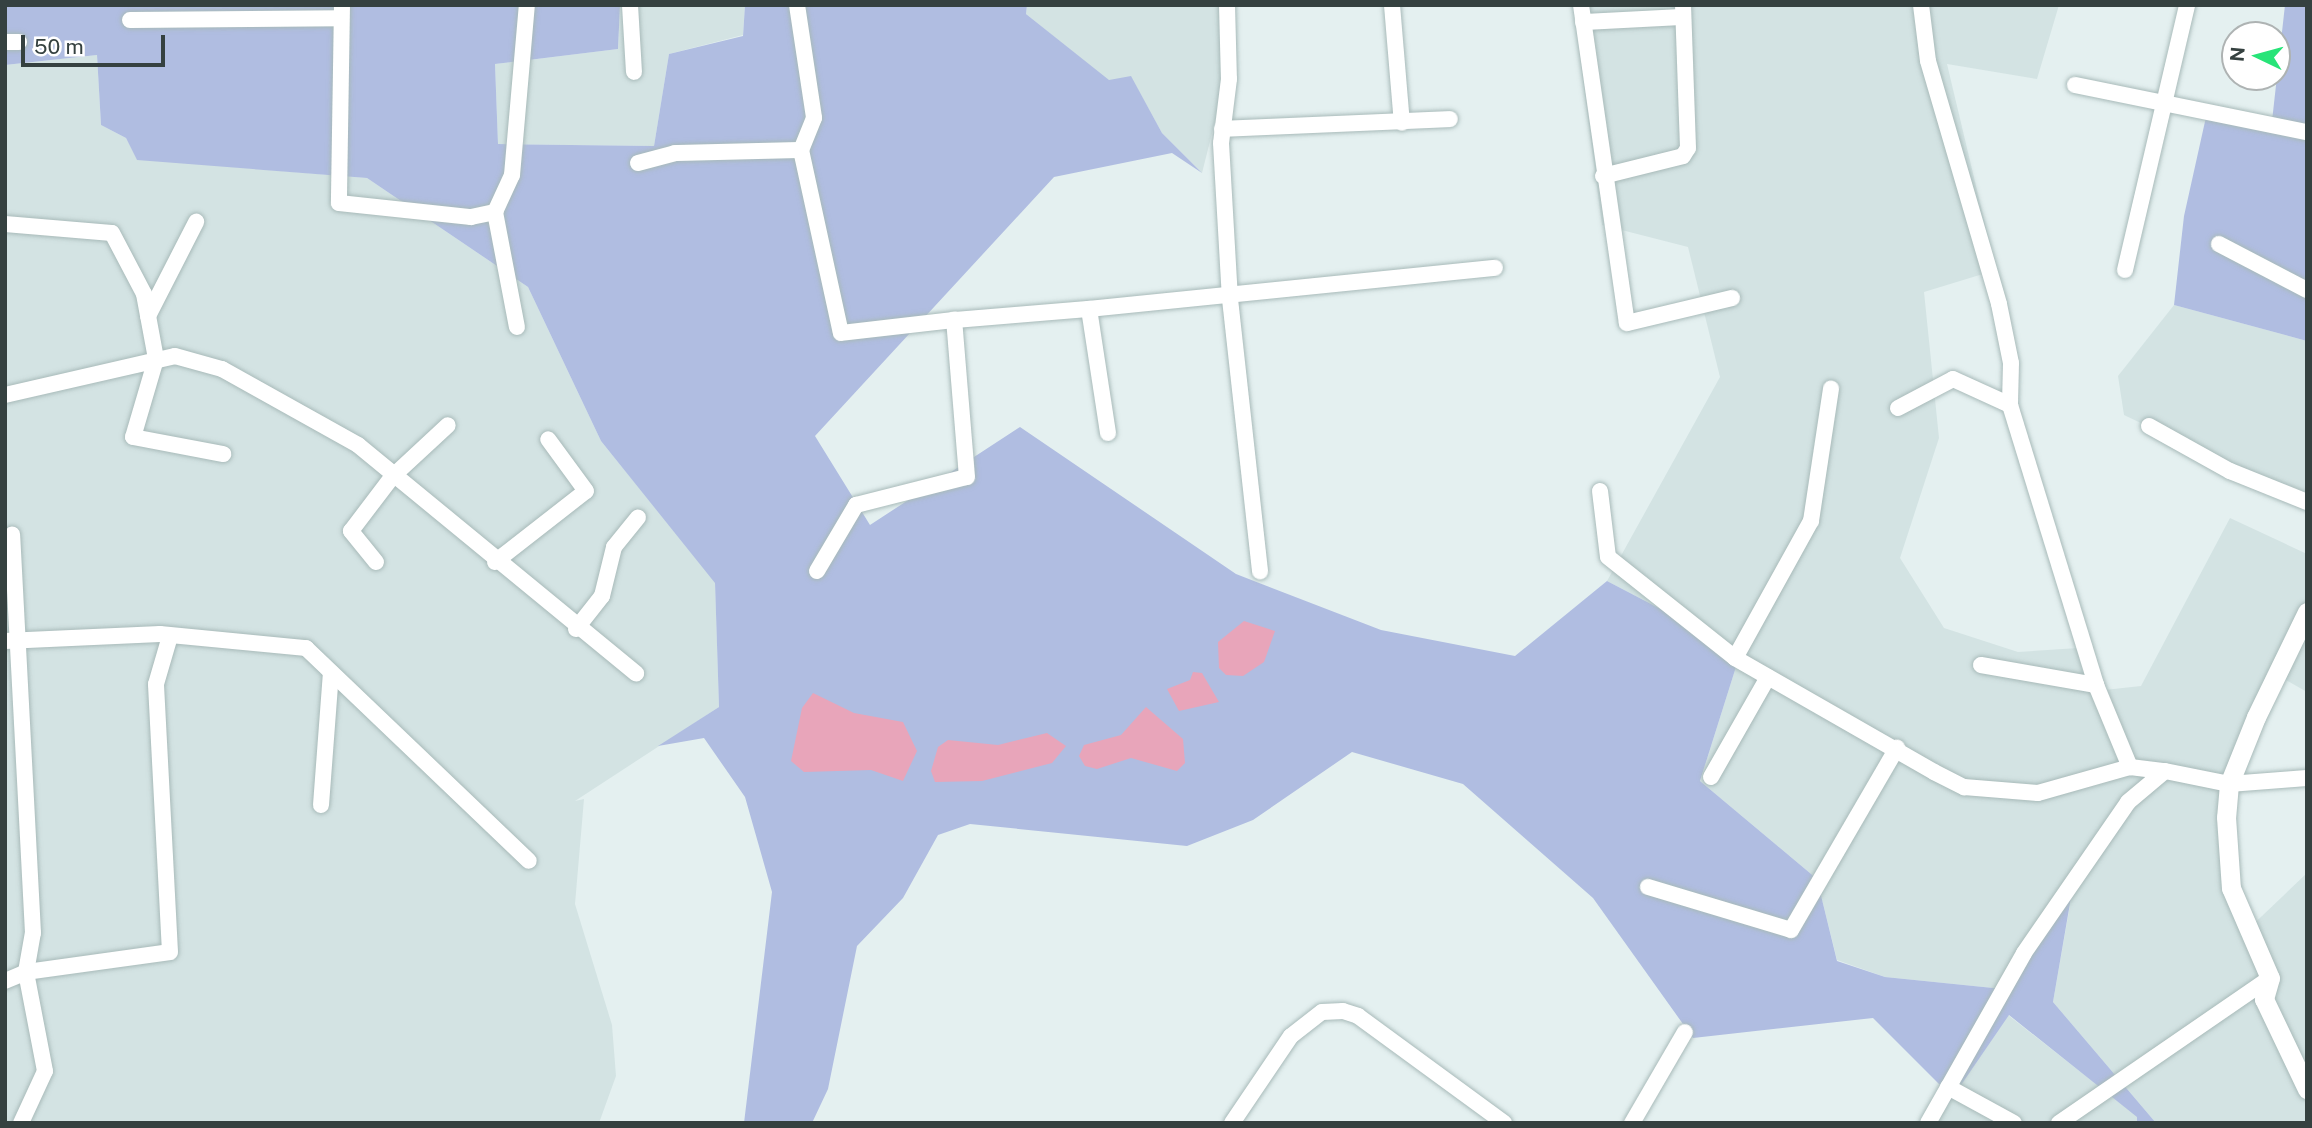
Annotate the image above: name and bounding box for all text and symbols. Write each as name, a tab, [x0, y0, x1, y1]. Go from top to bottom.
scale bar	[24, 21, 168, 65]
north arrow	[2221, 21, 2291, 91]
text: 50 m	[34, 34, 84, 59]
text: N	[2225, 46, 2249, 63]

